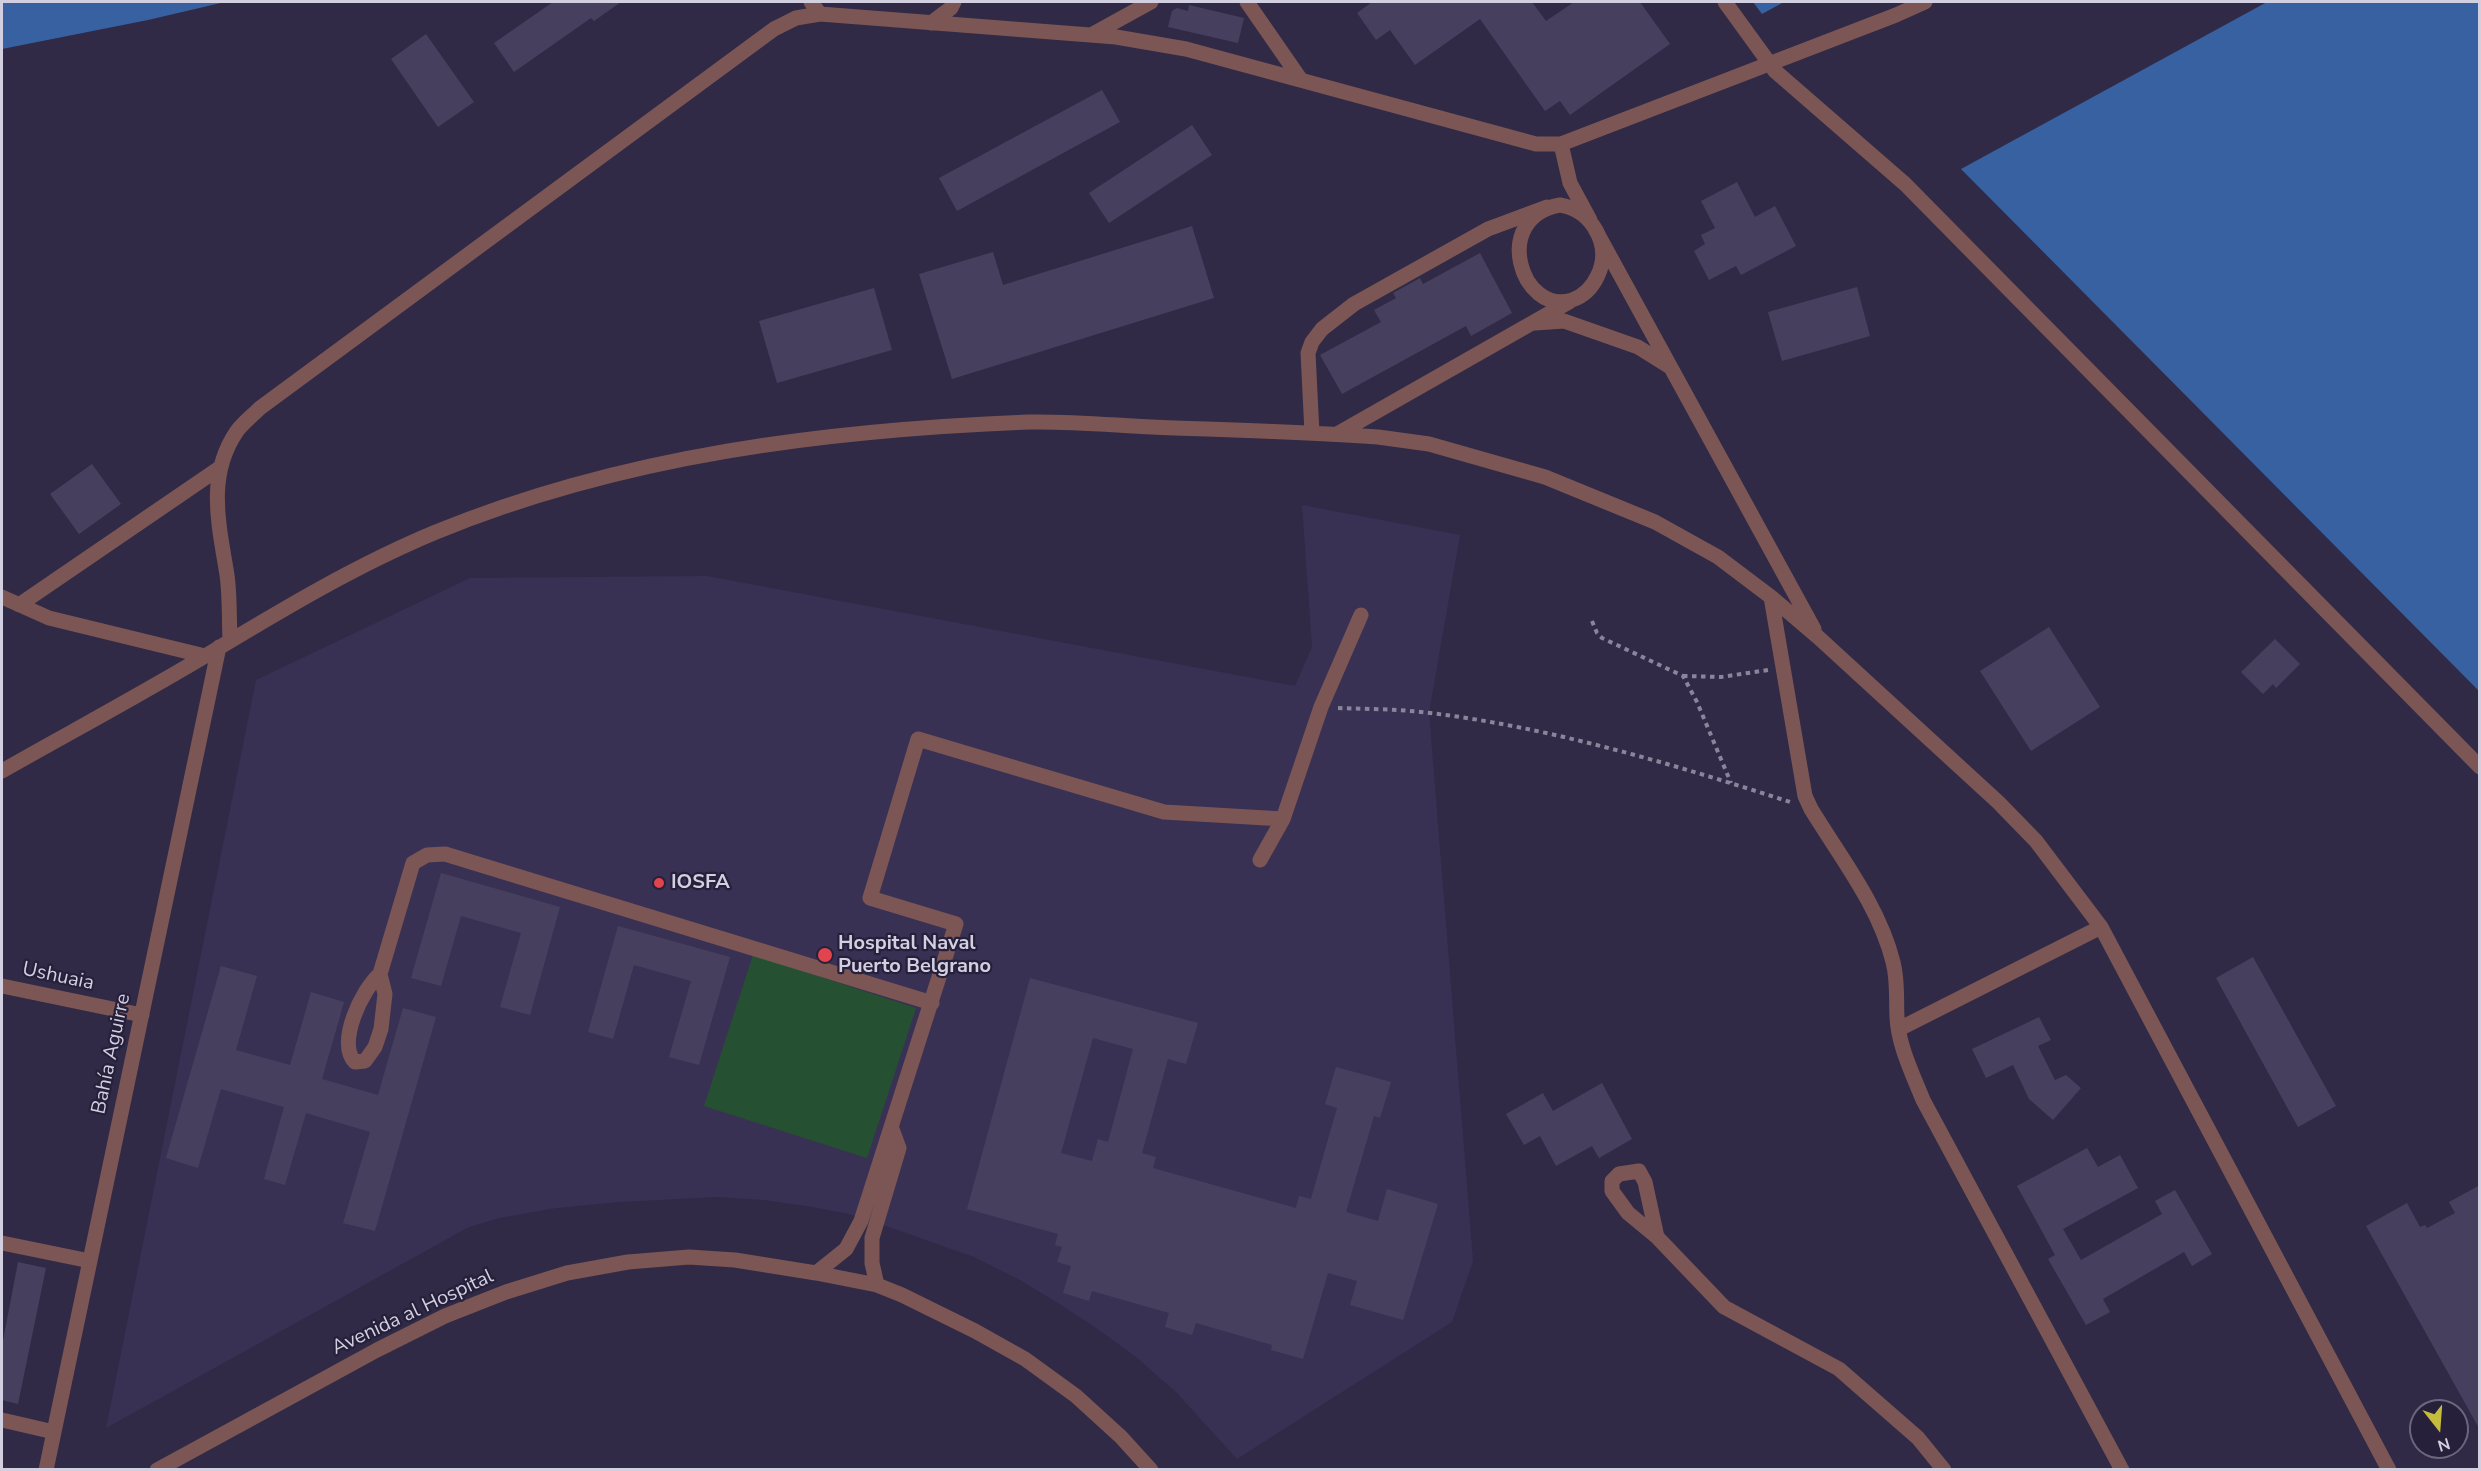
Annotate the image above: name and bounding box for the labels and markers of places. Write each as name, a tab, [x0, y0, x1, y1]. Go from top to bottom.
place label: IOSFA	[671, 871, 730, 895]
marker: IOSFA	[652, 876, 666, 890]
place label: Hospital Naval Puerto Belgrano	[838, 932, 991, 979]
marker: Hospital Naval Puerto Belgrano	[816, 946, 834, 964]

